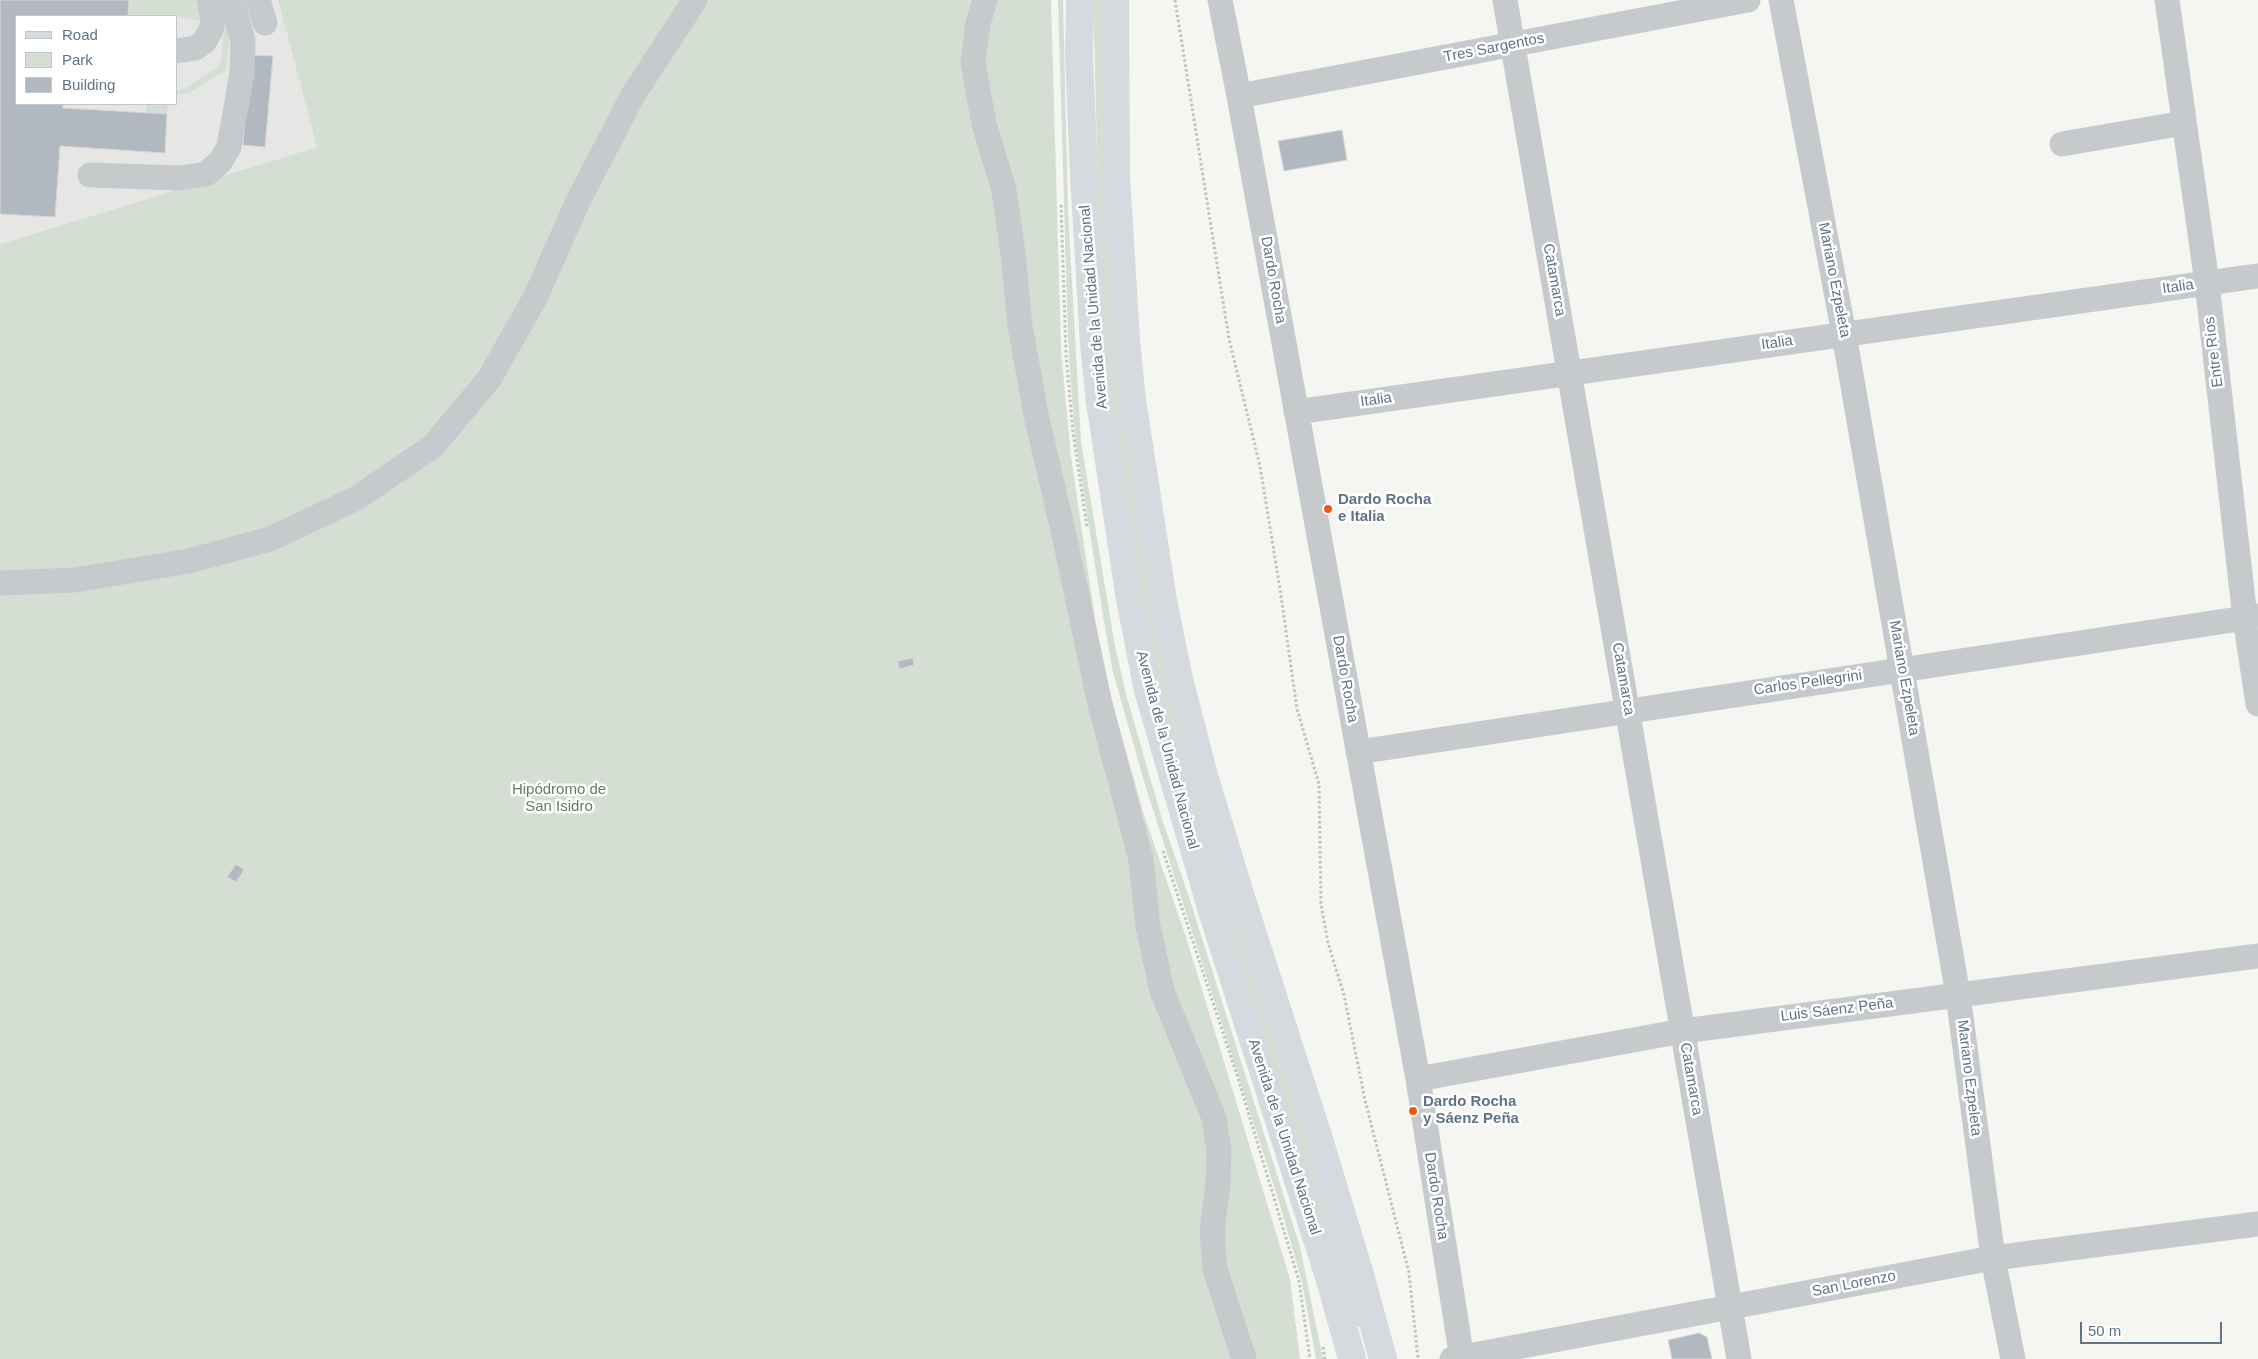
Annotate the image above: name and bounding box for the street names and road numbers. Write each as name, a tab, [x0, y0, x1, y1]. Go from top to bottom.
street label: Tres Sargentos	[1442, 29, 1546, 67]
street label: Avenida de la Unidad Nacional	[1076, 204, 1112, 410]
street label: Mariano Ezpeleta	[1814, 221, 1854, 339]
street label: Dardo Rocha	[1256, 235, 1290, 325]
street label: Catamarca	[1539, 242, 1569, 318]
street label: Italia	[2161, 276, 2195, 298]
street label: Entre Ríos	[2201, 316, 2227, 388]
street label: Italia	[1760, 332, 1794, 354]
street label: Italia	[1359, 389, 1393, 411]
street label: Mariano Ezpeleta	[1885, 619, 1923, 737]
street label: Dardo Rocha	[1328, 634, 1362, 724]
street label: Catamarca	[1608, 641, 1638, 717]
street label: Avenida de la Unidad Nacional	[1132, 649, 1202, 851]
street label: Carlos Pellegrini	[1753, 666, 1863, 700]
street label: Luis Sáenz Peña	[1780, 994, 1894, 1026]
street label: Mariano Ezpeleta	[1953, 1019, 1985, 1137]
street label: Avenida de la Unidad Nacional	[1244, 1037, 1324, 1237]
street label: Catamarca	[1676, 1041, 1706, 1117]
street label: Dardo Rocha	[1420, 1151, 1452, 1241]
street label: San Lorenzo	[1811, 1267, 1897, 1301]

